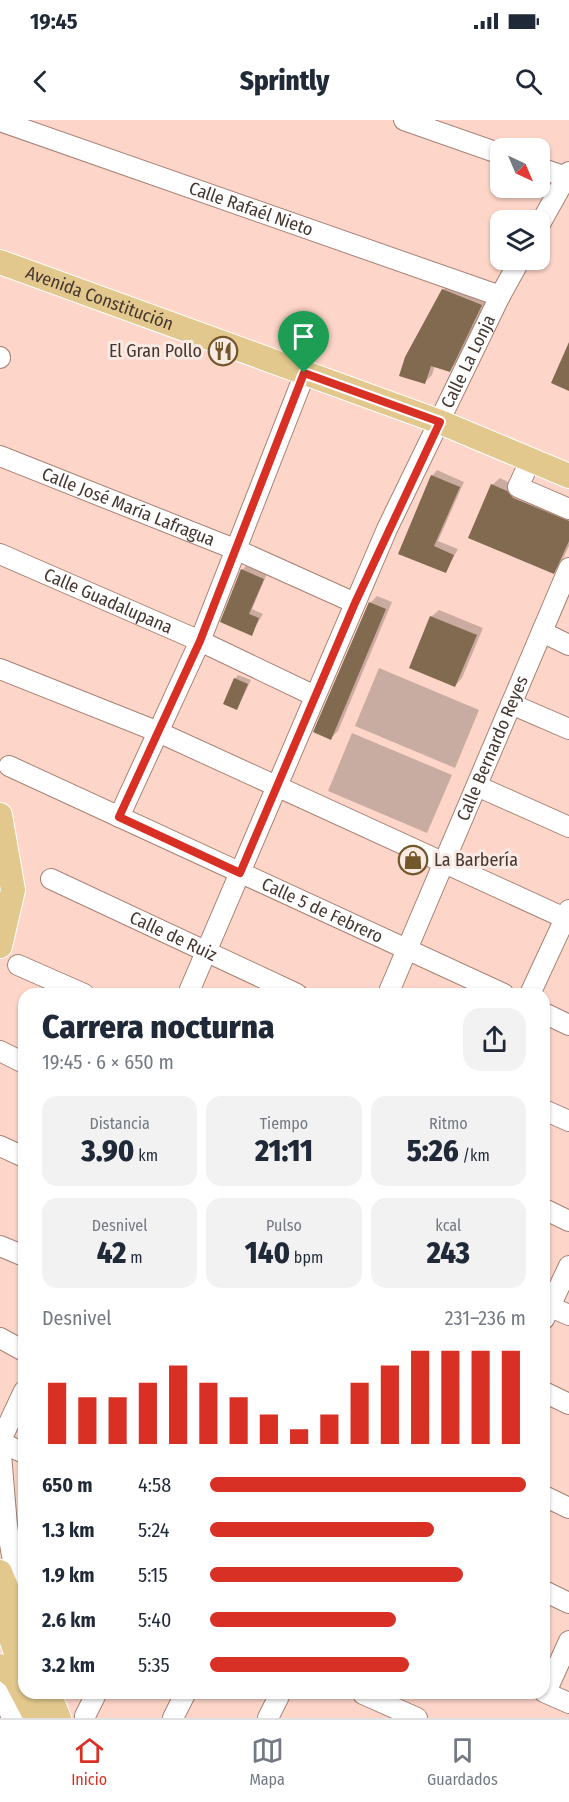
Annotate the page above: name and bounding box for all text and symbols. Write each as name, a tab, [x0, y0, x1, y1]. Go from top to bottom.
text: 19:45	[30, 8, 78, 35]
icon: back	[24, 65, 57, 98]
text: Sprintly	[240, 65, 329, 97]
icon: search	[512, 65, 545, 98]
north arrow	[490, 138, 550, 198]
map controls	[490, 138, 550, 270]
street label: Calle Rafaél Nieto	[186, 177, 316, 241]
button: layers	[490, 210, 550, 270]
street label: Avenida Constitución	[23, 261, 176, 335]
pin	[278, 311, 329, 373]
street label: Calle La Lonja	[436, 311, 500, 412]
icon: arrive	[287, 320, 320, 353]
restaurant icon: El Gran Pollo	[207, 335, 239, 367]
place label: El Gran Pollo	[109, 340, 202, 362]
street label: Calle José María Lafragua	[39, 463, 218, 551]
street label: Calle Guadalupana	[41, 563, 176, 639]
street label: Calle Bernardo Reyes	[452, 672, 533, 824]
shop icon: La Barbería	[397, 844, 429, 876]
place label: La Barbería	[434, 849, 518, 871]
street label: Calle 5 de Febrero	[258, 873, 387, 948]
street label: Calle de Ruiz	[126, 906, 220, 966]
text: Carrera nocturna	[42, 1007, 275, 1047]
button: share	[463, 1008, 526, 1071]
text: 19:45 · 6 × 650 m	[42, 1050, 174, 1074]
text: Distancia	[90, 1114, 150, 1133]
text: Tiempo	[260, 1114, 308, 1133]
text: Ritmo	[429, 1114, 468, 1133]
text: 3.90	[81, 1133, 134, 1169]
text: 21:11	[255, 1133, 313, 1169]
text: 5:26	[407, 1133, 459, 1169]
text: km	[134, 1146, 158, 1165]
text: /km	[459, 1146, 490, 1165]
text: Desnivel	[92, 1216, 148, 1235]
text: Pulso	[266, 1216, 302, 1235]
text: kcal	[435, 1216, 461, 1235]
text: 42	[97, 1235, 126, 1271]
text: 140	[245, 1235, 290, 1271]
text: 243	[427, 1235, 470, 1271]
text: m	[126, 1248, 142, 1267]
text: bpm	[290, 1248, 323, 1267]
text: Desnivel	[42, 1306, 112, 1330]
text: 231–236 m	[445, 1306, 526, 1330]
text: 650 m	[42, 1473, 93, 1497]
text: 4:58	[138, 1473, 171, 1497]
text: 1.3 km	[42, 1518, 94, 1542]
text: 5:24	[138, 1518, 170, 1542]
text: 1.9 km	[42, 1563, 95, 1587]
text: 5:15	[138, 1563, 168, 1587]
text: 2.6 km	[42, 1608, 96, 1632]
text: 5:40	[138, 1608, 171, 1632]
text: 3.2 km	[42, 1653, 95, 1677]
text: 5:35	[138, 1653, 170, 1677]
tab: Inicio	[71, 1734, 107, 1789]
tab: Mapa	[249, 1734, 285, 1789]
tab: Guardados	[427, 1734, 498, 1789]

